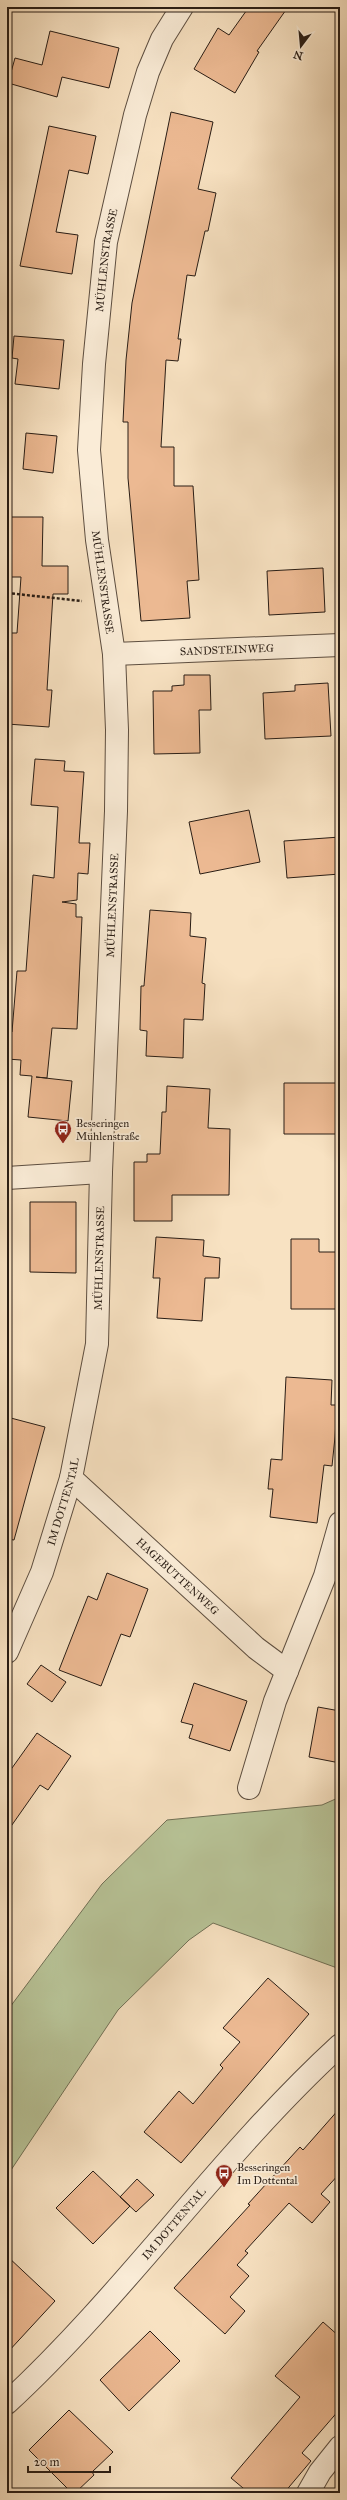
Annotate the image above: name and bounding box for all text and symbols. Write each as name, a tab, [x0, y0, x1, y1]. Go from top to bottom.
north arrow	[281, 26, 321, 66]
text: N	[291, 47, 305, 63]
street label: MÜHLENSTRASSE	[93, 207, 120, 313]
street label: MÜHLENSTRASSE	[89, 529, 117, 635]
street label: SANDSTEINWEG	[180, 642, 274, 658]
street label: MÜHLENSTRASSE	[103, 853, 121, 958]
place label: Besseringen Mühlenstraße	[76, 1117, 140, 1143]
bus stop icon: Besseringen Mühlenstraße	[53, 1119, 73, 1144]
street label: MÜHLENSTRASSE	[91, 1206, 107, 1311]
street label: IM DOTTENTAL	[45, 1456, 82, 1547]
street label: HAGEBUTTENWEG	[134, 1535, 221, 1618]
place label: Besseringen Im Dottental	[237, 2161, 297, 2187]
bus stop icon: Besseringen Im Dottental	[214, 2163, 234, 2188]
street label: IM DOTTENTAL	[139, 2185, 209, 2263]
scale bar	[28, 2448, 110, 2474]
text: 20 m	[34, 2455, 60, 2469]

